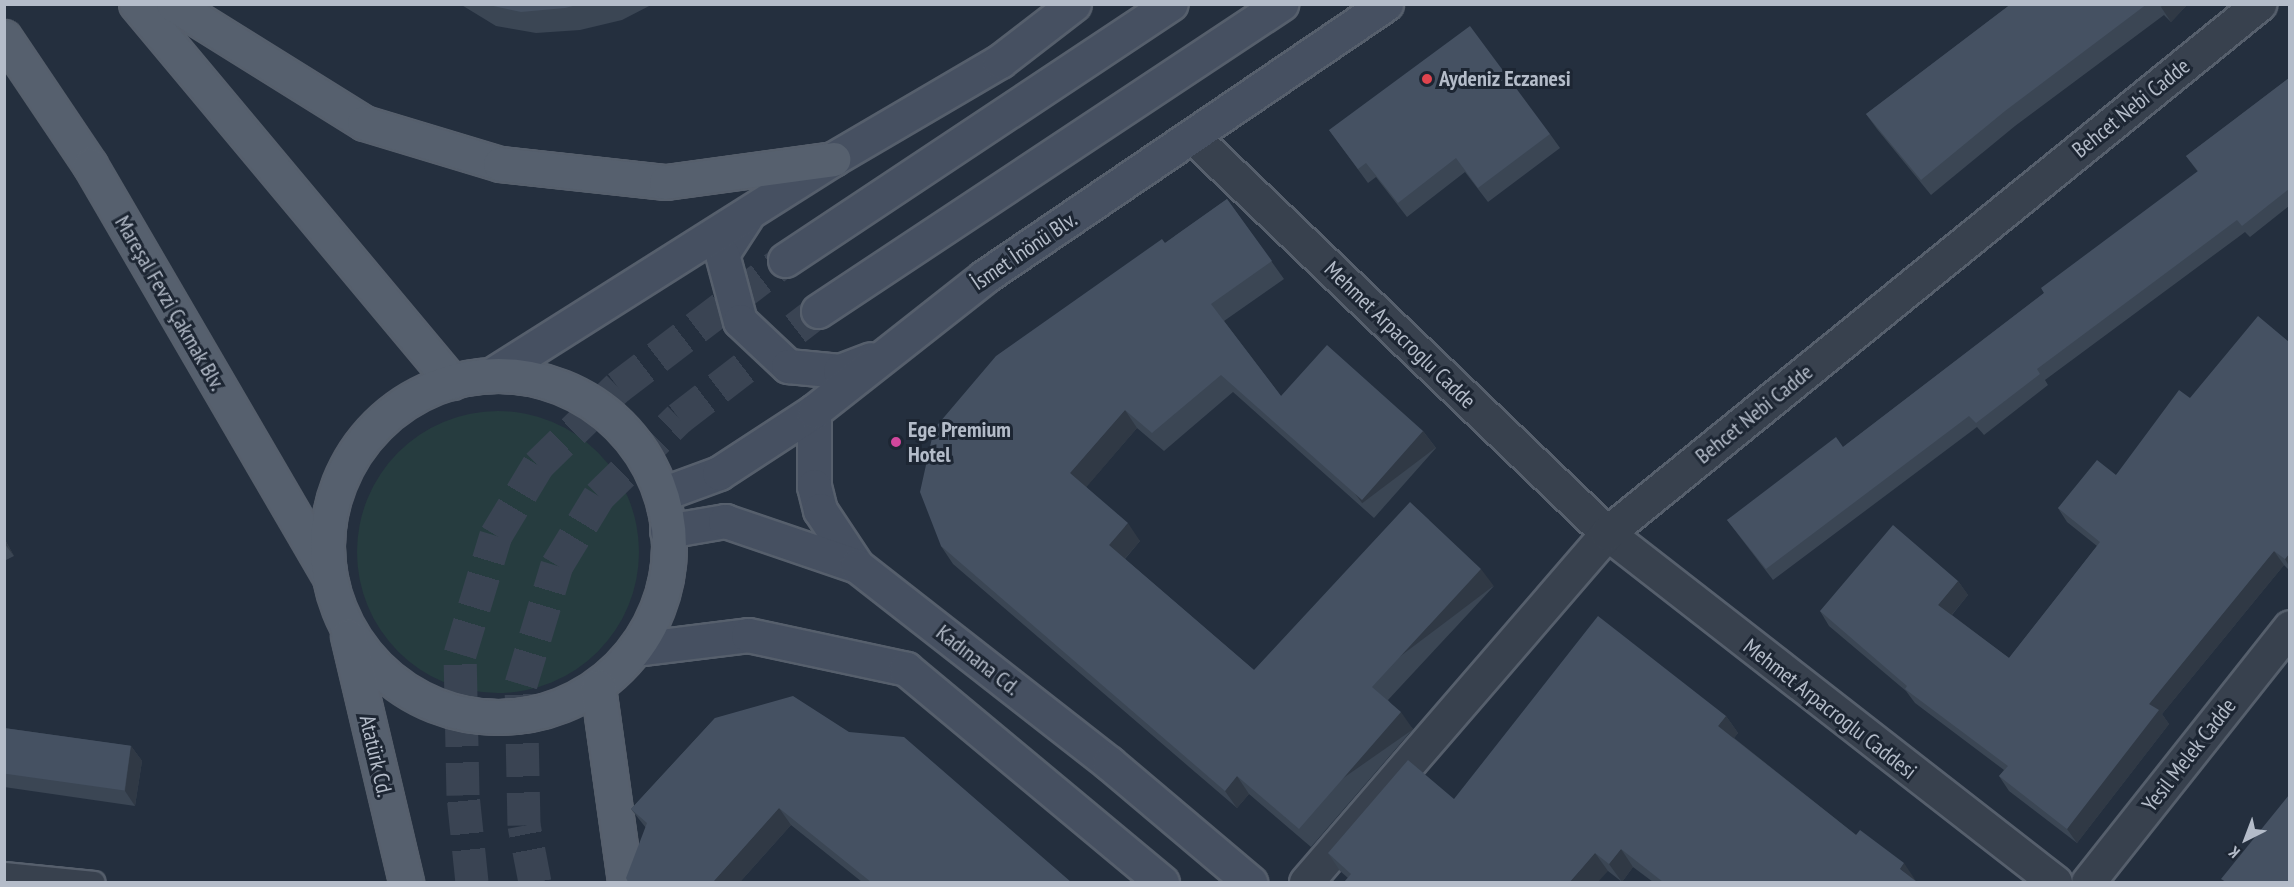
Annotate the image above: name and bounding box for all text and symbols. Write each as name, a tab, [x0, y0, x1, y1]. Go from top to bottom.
street label: Behcet Nebi Cadde	[2067, 53, 2195, 163]
place label: Aydeniz Eczanesi	[1439, 66, 1571, 92]
marker: Aydeniz Eczanesi	[1420, 72, 1434, 86]
street label: İsmet İnönü Blv.	[966, 206, 1082, 296]
street label: Mareşal Fevzi Çakmak Blv.	[109, 211, 231, 395]
street label: Mehmet Arpacroglu Cadde	[1319, 256, 1481, 414]
street label: Behcet Nebi Cadde	[1690, 359, 1818, 469]
place label: Ege Premium Hotel	[908, 416, 1011, 468]
marker: Ege Premium Hotel	[889, 435, 903, 449]
street label: Kadınana Cd.	[931, 619, 1025, 701]
street label: Mehmet Arpacroglu Caddesi	[1738, 633, 1922, 785]
street label: Yesil Melek Cadde	[2137, 693, 2241, 817]
street label: Atatürk Cd.	[354, 712, 398, 800]
north arrow	[2216, 809, 2276, 869]
text: K	[2224, 842, 2244, 863]

